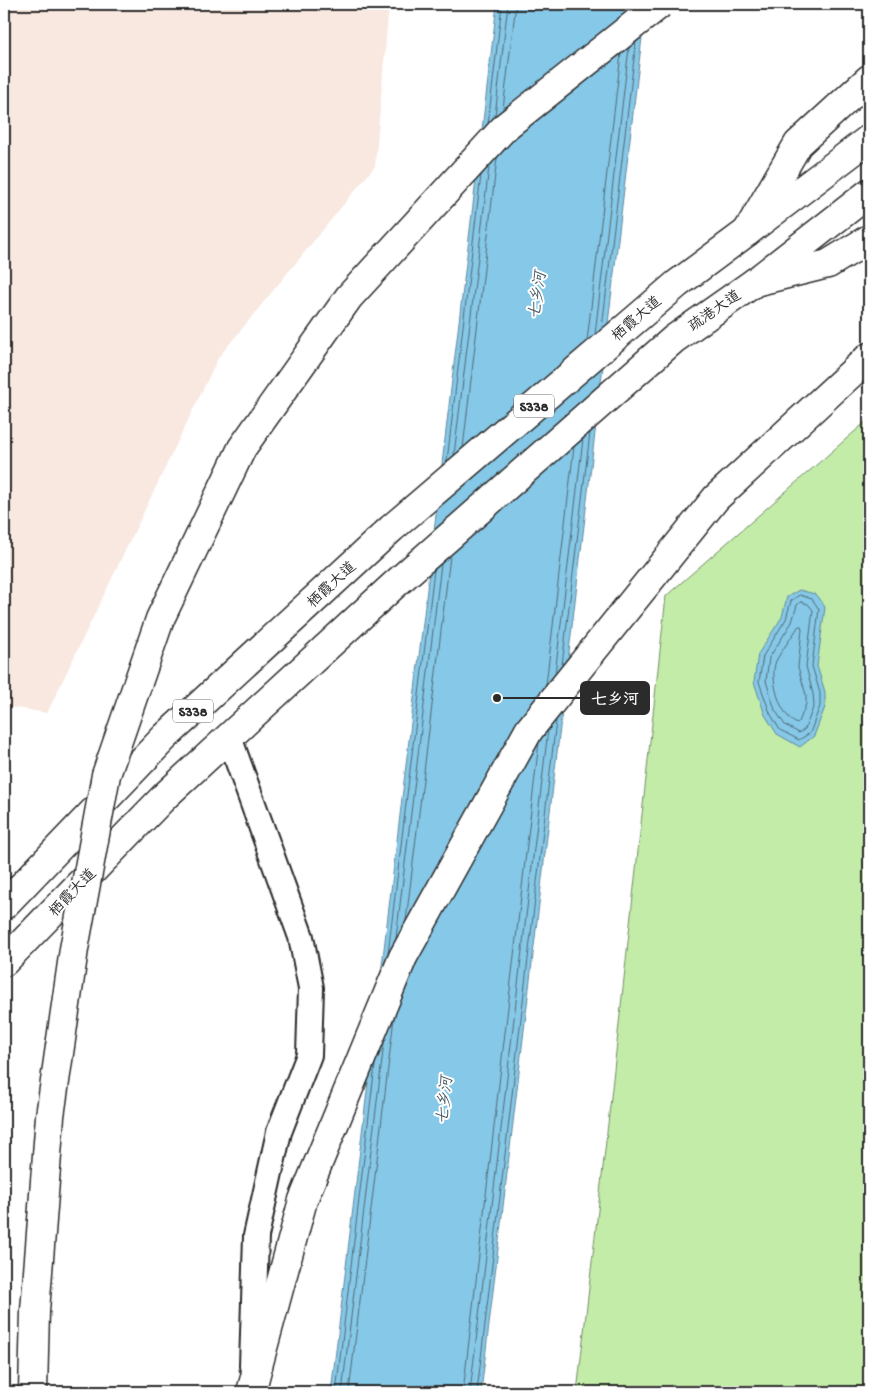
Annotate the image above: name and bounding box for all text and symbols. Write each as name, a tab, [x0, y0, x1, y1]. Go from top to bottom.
water label: 七乡河	[526, 267, 553, 321]
street label: 疏港大道	[685, 287, 745, 336]
street label: 栖霞大道	[608, 292, 666, 346]
road number: S338	[514, 394, 554, 418]
street label: 栖霞大道	[304, 558, 360, 613]
callout: 七乡河	[581, 682, 649, 714]
text: 七乡河	[591, 691, 639, 711]
road number: S338	[173, 699, 213, 722]
street label: 栖霞大道	[45, 865, 101, 921]
water label: 七乡河	[434, 1072, 459, 1125]

